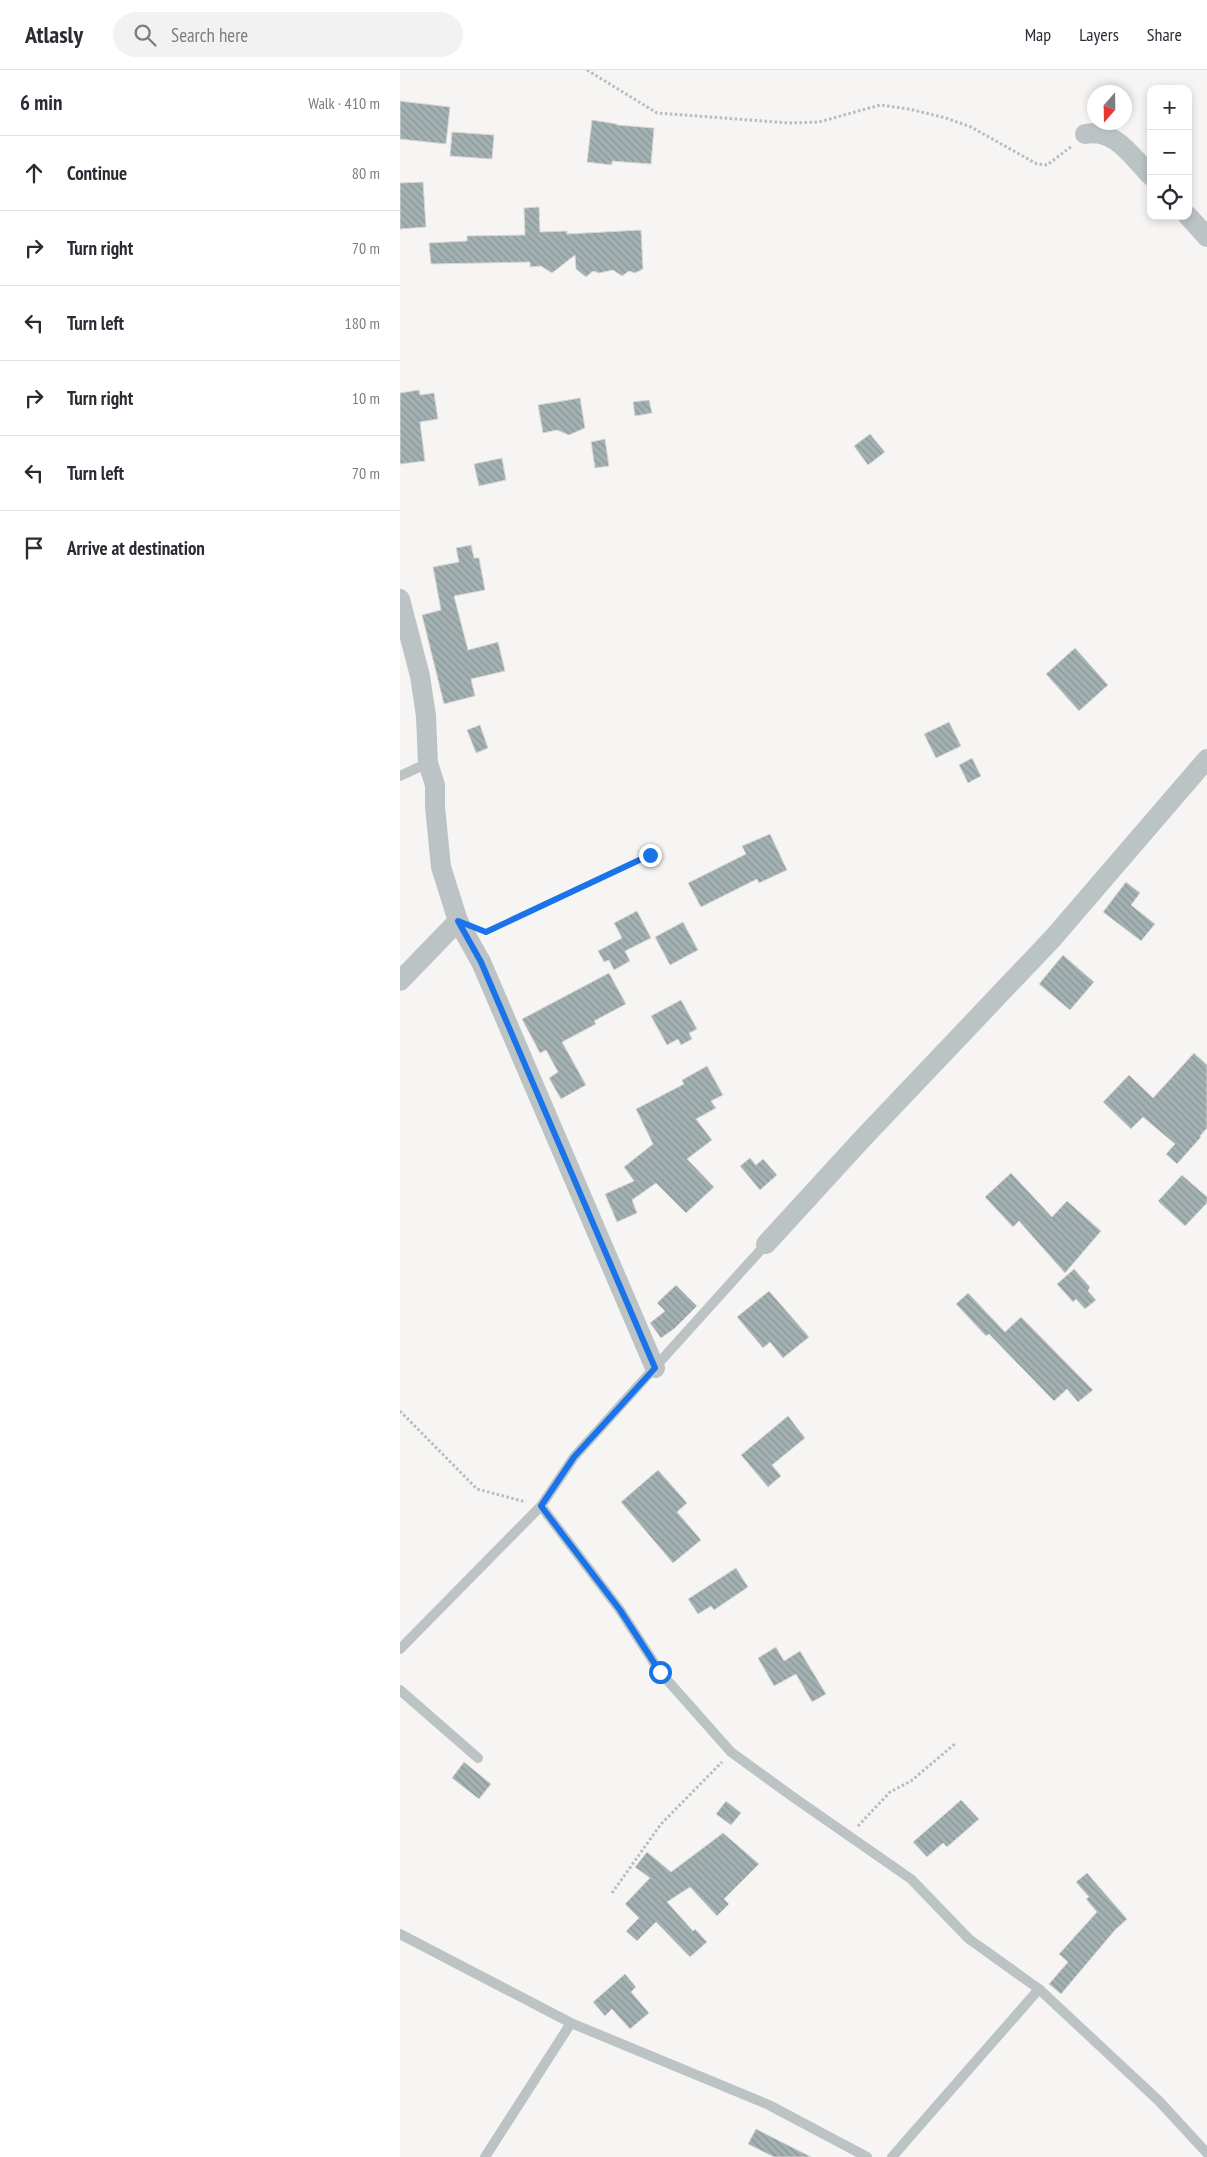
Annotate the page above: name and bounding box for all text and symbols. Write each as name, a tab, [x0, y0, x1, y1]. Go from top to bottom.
search box	[113, 12, 463, 57]
text: Atlasly	[25, 19, 83, 50]
icon: search	[131, 21, 159, 49]
text: Search here	[171, 23, 248, 47]
text: Map	[1025, 23, 1051, 46]
text: Layers	[1079, 23, 1119, 46]
text: Share	[1147, 23, 1182, 46]
north arrow	[1087, 85, 1132, 130]
map controls	[1147, 85, 1192, 220]
button: +	[1147, 85, 1192, 130]
text: 6 min	[20, 89, 62, 116]
text: Walk · 410 m	[308, 93, 380, 113]
button: −	[1147, 130, 1192, 175]
icon: ahead	[20, 159, 48, 187]
text: Continue	[67, 161, 127, 185]
text: 80 m	[352, 163, 380, 183]
button: locate	[1147, 175, 1192, 220]
icon: right	[20, 234, 48, 262]
text: Turn right	[67, 236, 133, 260]
text: 70 m	[352, 238, 380, 258]
icon: left	[20, 309, 48, 337]
text: Turn left	[67, 311, 124, 335]
text: 180 m	[345, 313, 380, 333]
icon: right	[20, 384, 48, 412]
text: Turn right	[67, 386, 133, 410]
text: 10 m	[352, 388, 380, 408]
icon: left	[20, 459, 48, 487]
text: Turn left	[67, 461, 124, 485]
text: 70 m	[352, 463, 380, 483]
icon: arrive	[20, 534, 48, 562]
text: Arrive at destination	[67, 536, 205, 560]
route end	[639, 844, 662, 867]
route start	[649, 1661, 672, 1684]

